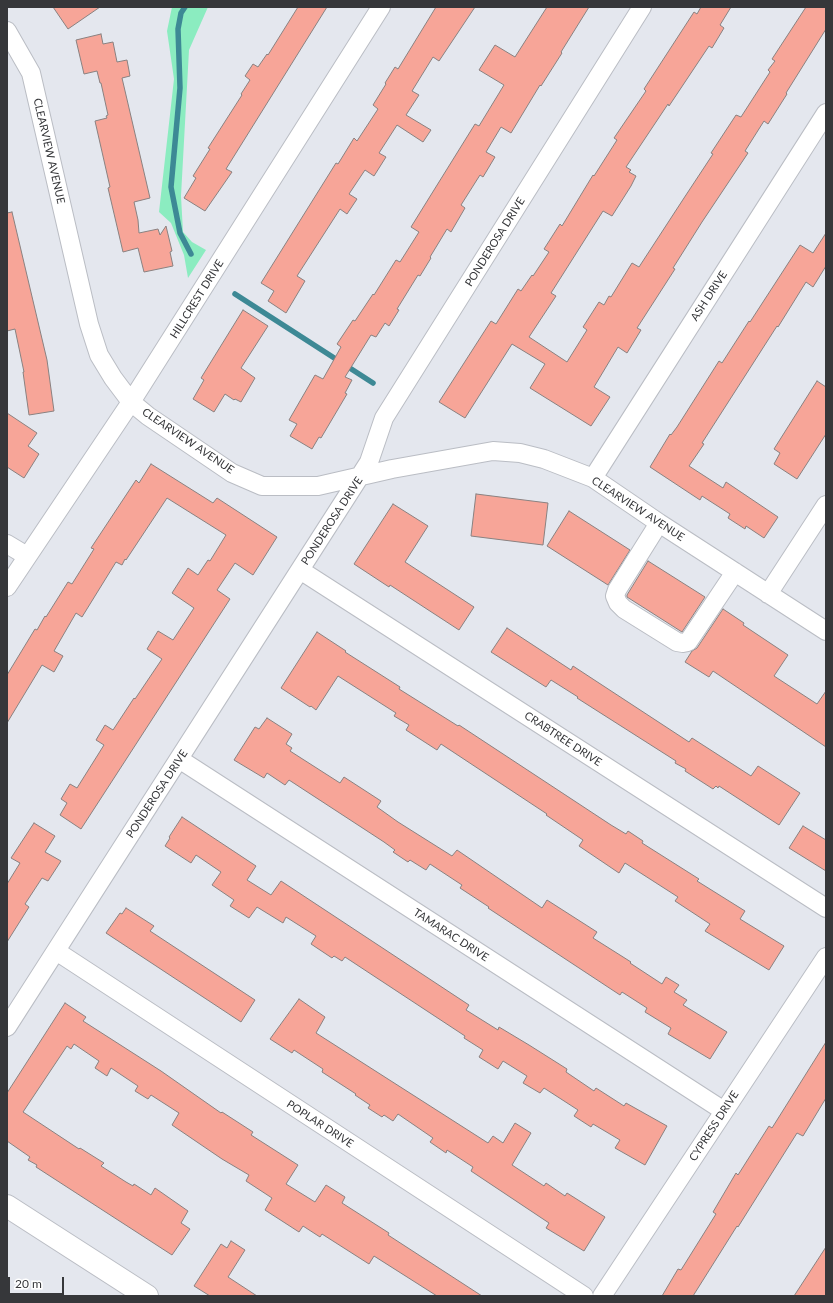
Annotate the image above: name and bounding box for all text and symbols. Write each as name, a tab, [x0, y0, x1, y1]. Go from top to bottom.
street label: CLEARVIEW AVENUE	[30, 97, 68, 205]
street label: PONDEROSA DRIVE	[462, 195, 528, 289]
street label: HILLCREST DRIVE	[167, 257, 227, 341]
street label: ASH DRIVE	[688, 269, 730, 323]
street label: CLEARVIEW AVENUE	[140, 405, 236, 477]
street label: PONDEROSA DRIVE	[299, 474, 365, 568]
street label: CLEARVIEW AVENUE	[589, 474, 687, 544]
street label: CRABTREE DRIVE	[522, 709, 604, 769]
street label: PONDEROSA DRIVE	[124, 747, 190, 841]
street label: TAMARAC DRIVE	[411, 906, 491, 964]
street label: CYPRESS DRIVE	[686, 1088, 742, 1164]
street label: POPLAR DRIVE	[284, 1098, 356, 1150]
scale bar	[10, 1269, 66, 1295]
text: 20 m	[15, 1276, 42, 1291]

